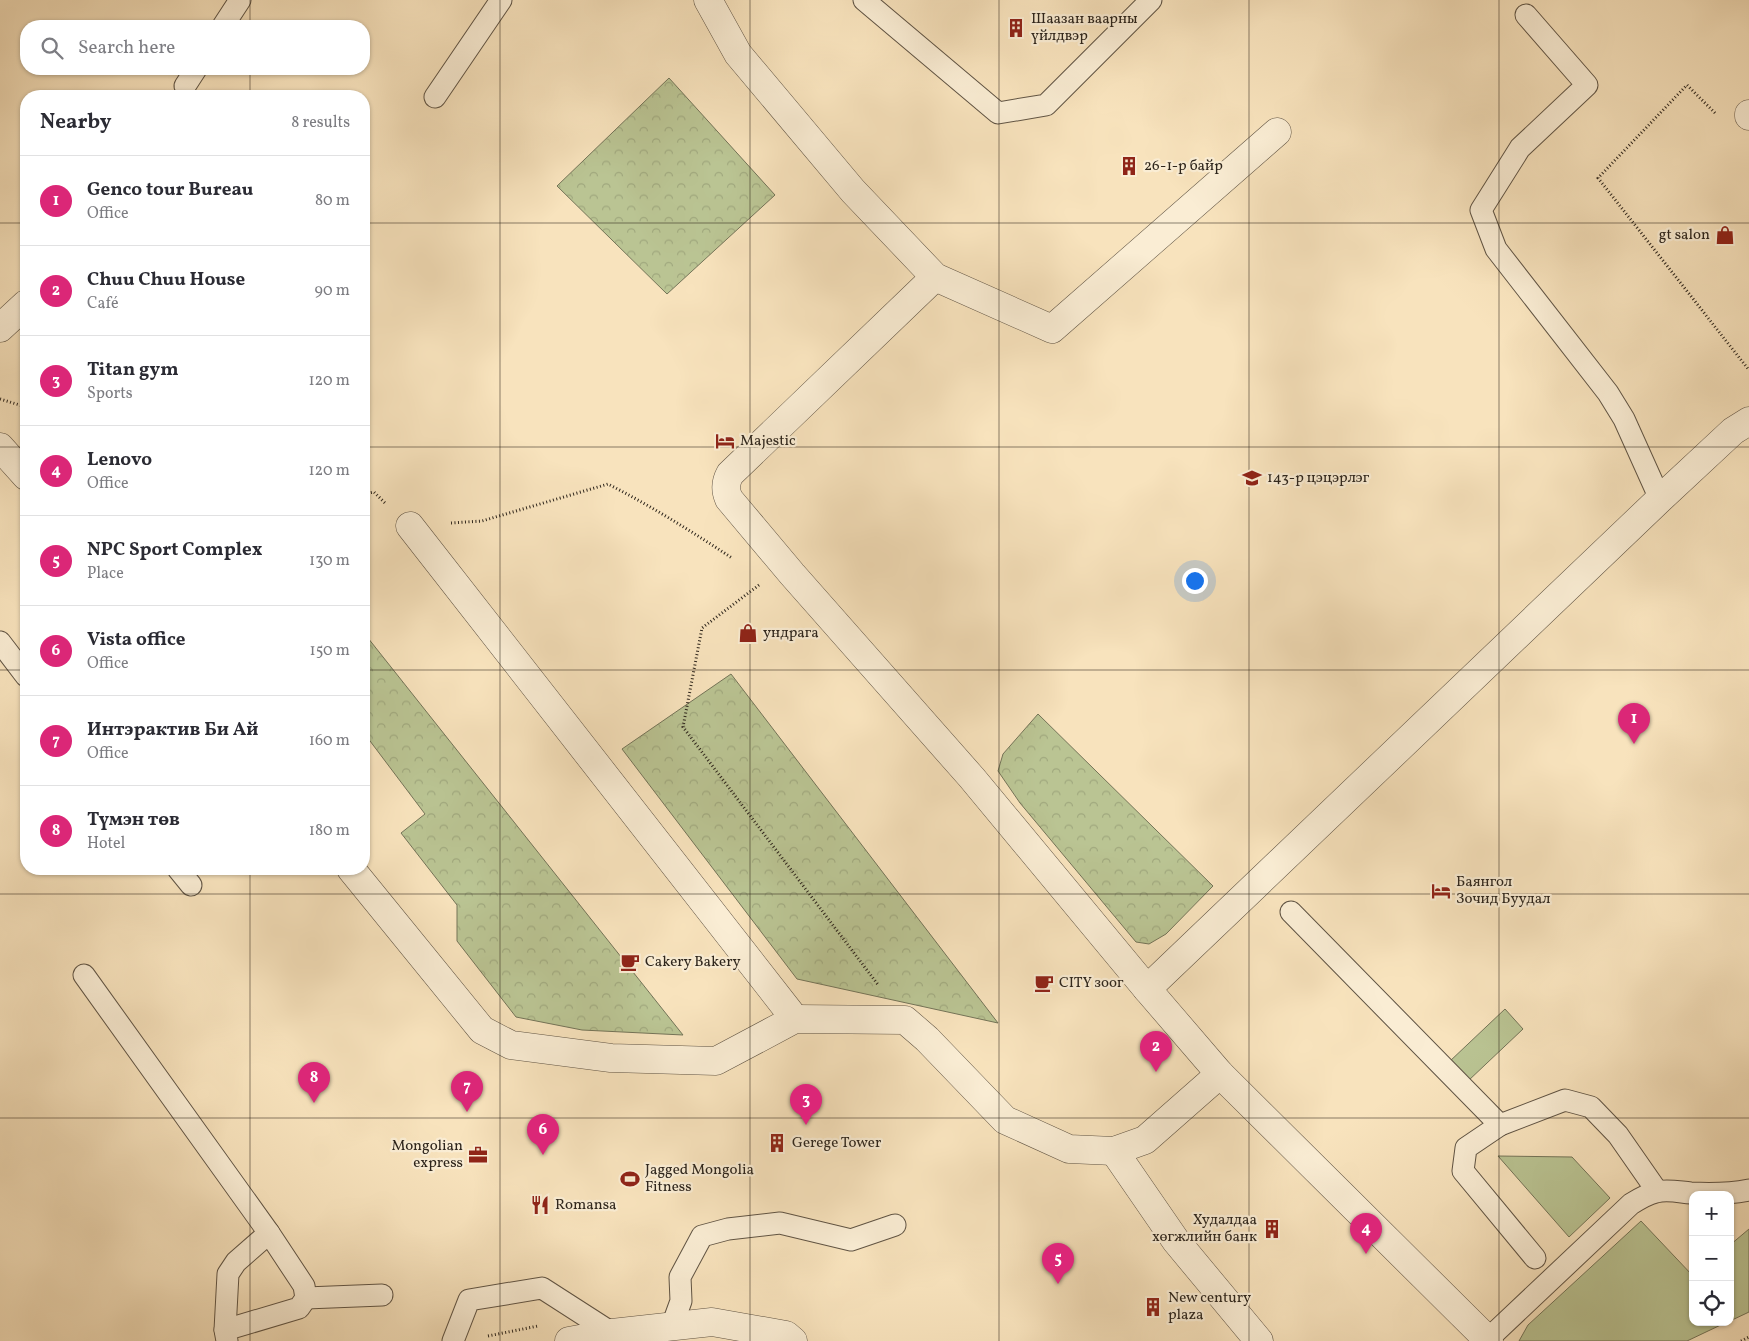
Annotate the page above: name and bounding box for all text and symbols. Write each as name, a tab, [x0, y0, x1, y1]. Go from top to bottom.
place label: Шаазан ваарны үйлдвэр	[1031, 9, 1138, 47]
building icon: Шаазан ваарны үйлдвэр	[1005, 17, 1027, 39]
search box	[20, 20, 370, 75]
icon: search	[38, 34, 66, 62]
text: Search here	[78, 35, 175, 61]
text: Nearby	[40, 108, 111, 137]
text: 8 results	[291, 112, 350, 134]
building icon: 26-1-р байр	[1118, 155, 1140, 177]
place label: 26-1-р байр	[1144, 156, 1223, 177]
text: Genco tour Bureau	[87, 177, 253, 203]
text: 1	[53, 190, 59, 212]
text: 80 m	[315, 190, 350, 212]
text: Office	[87, 203, 129, 225]
shop icon: gt salon	[1714, 224, 1736, 246]
place label: gt salon	[1659, 225, 1710, 246]
text: Chuu Chuu House	[87, 267, 245, 293]
text: 2	[52, 280, 60, 302]
text: 90 m	[314, 280, 350, 302]
text: Café	[87, 293, 118, 315]
text: Titan gym	[87, 357, 179, 383]
text: 3	[52, 370, 60, 392]
text: 120 m	[308, 370, 350, 392]
text: Sports	[87, 383, 133, 405]
hotel icon: Majestic	[714, 430, 736, 452]
place label: Majestic	[740, 431, 796, 452]
text: Lenovo	[87, 447, 152, 473]
text: 4	[51, 460, 61, 482]
text: 120 m	[308, 460, 350, 482]
school or university icon: 143-р цэцэрлэг	[1241, 467, 1263, 489]
place label: 143-р цэцэрлэг	[1267, 468, 1370, 489]
text: Office	[87, 473, 129, 495]
text: NPC Sport Complex	[87, 537, 262, 563]
text: 5	[52, 550, 60, 572]
text: 130 m	[309, 550, 350, 572]
text: Place	[87, 563, 124, 585]
your location	[1182, 568, 1208, 594]
shop icon: ундрага	[737, 622, 759, 644]
place label: ундрага	[763, 623, 819, 644]
text: Vista office	[87, 627, 185, 653]
text: 6	[52, 640, 60, 662]
text: 150 m	[309, 640, 350, 662]
text: Office	[87, 653, 129, 675]
pin: 1	[1618, 703, 1650, 744]
text: Интэрактив Би Ай	[87, 717, 259, 743]
text: 7	[52, 730, 60, 752]
text: 160 m	[309, 730, 350, 752]
text: Office	[87, 743, 129, 765]
text: Түмэн төв	[87, 807, 180, 833]
text: 8	[52, 820, 60, 842]
text: 180 m	[309, 820, 350, 842]
text: Hotel	[87, 833, 125, 855]
place label: Баянгол Зочид Буудал	[1456, 872, 1550, 910]
hotel icon: Баянгол Зочид Буудал	[1430, 880, 1452, 902]
cafe icon: Cakery Bakery	[619, 951, 641, 973]
place label: Cakery Bakery	[645, 952, 741, 973]
cafe icon: CITY зоог	[1033, 972, 1055, 994]
place label: CITY зоог	[1059, 973, 1124, 994]
pin: 2	[1140, 1031, 1172, 1072]
pin: 8	[298, 1062, 330, 1103]
pin: 7	[451, 1071, 483, 1112]
pin: 3	[790, 1084, 822, 1125]
pin: 6	[527, 1114, 559, 1155]
building icon: Gerege Tower	[766, 1132, 788, 1154]
place label: Gerege Tower	[792, 1133, 881, 1154]
place label: Mongolian express	[391, 1136, 463, 1174]
office icon: Mongolian express	[467, 1144, 489, 1166]
place label: Jagged Mongolia Fitness	[645, 1160, 754, 1198]
sports icon: Jagged Mongolia Fitness	[619, 1168, 641, 1190]
map controls	[1689, 1191, 1734, 1326]
button: +	[1689, 1191, 1734, 1236]
restaurant icon: Romansa	[529, 1194, 551, 1216]
place label: Romansa	[555, 1195, 617, 1216]
place label: Худалдаа хөгжлийн банк	[1152, 1210, 1257, 1248]
pin: 4	[1350, 1213, 1382, 1254]
building icon: Худалдаа хөгжлийн банк	[1261, 1218, 1283, 1240]
button: −	[1689, 1236, 1734, 1281]
pin: 5	[1042, 1243, 1074, 1284]
button: locate	[1689, 1281, 1734, 1326]
place label: New century plaza	[1168, 1288, 1251, 1326]
building icon: New century plaza	[1142, 1296, 1164, 1318]

